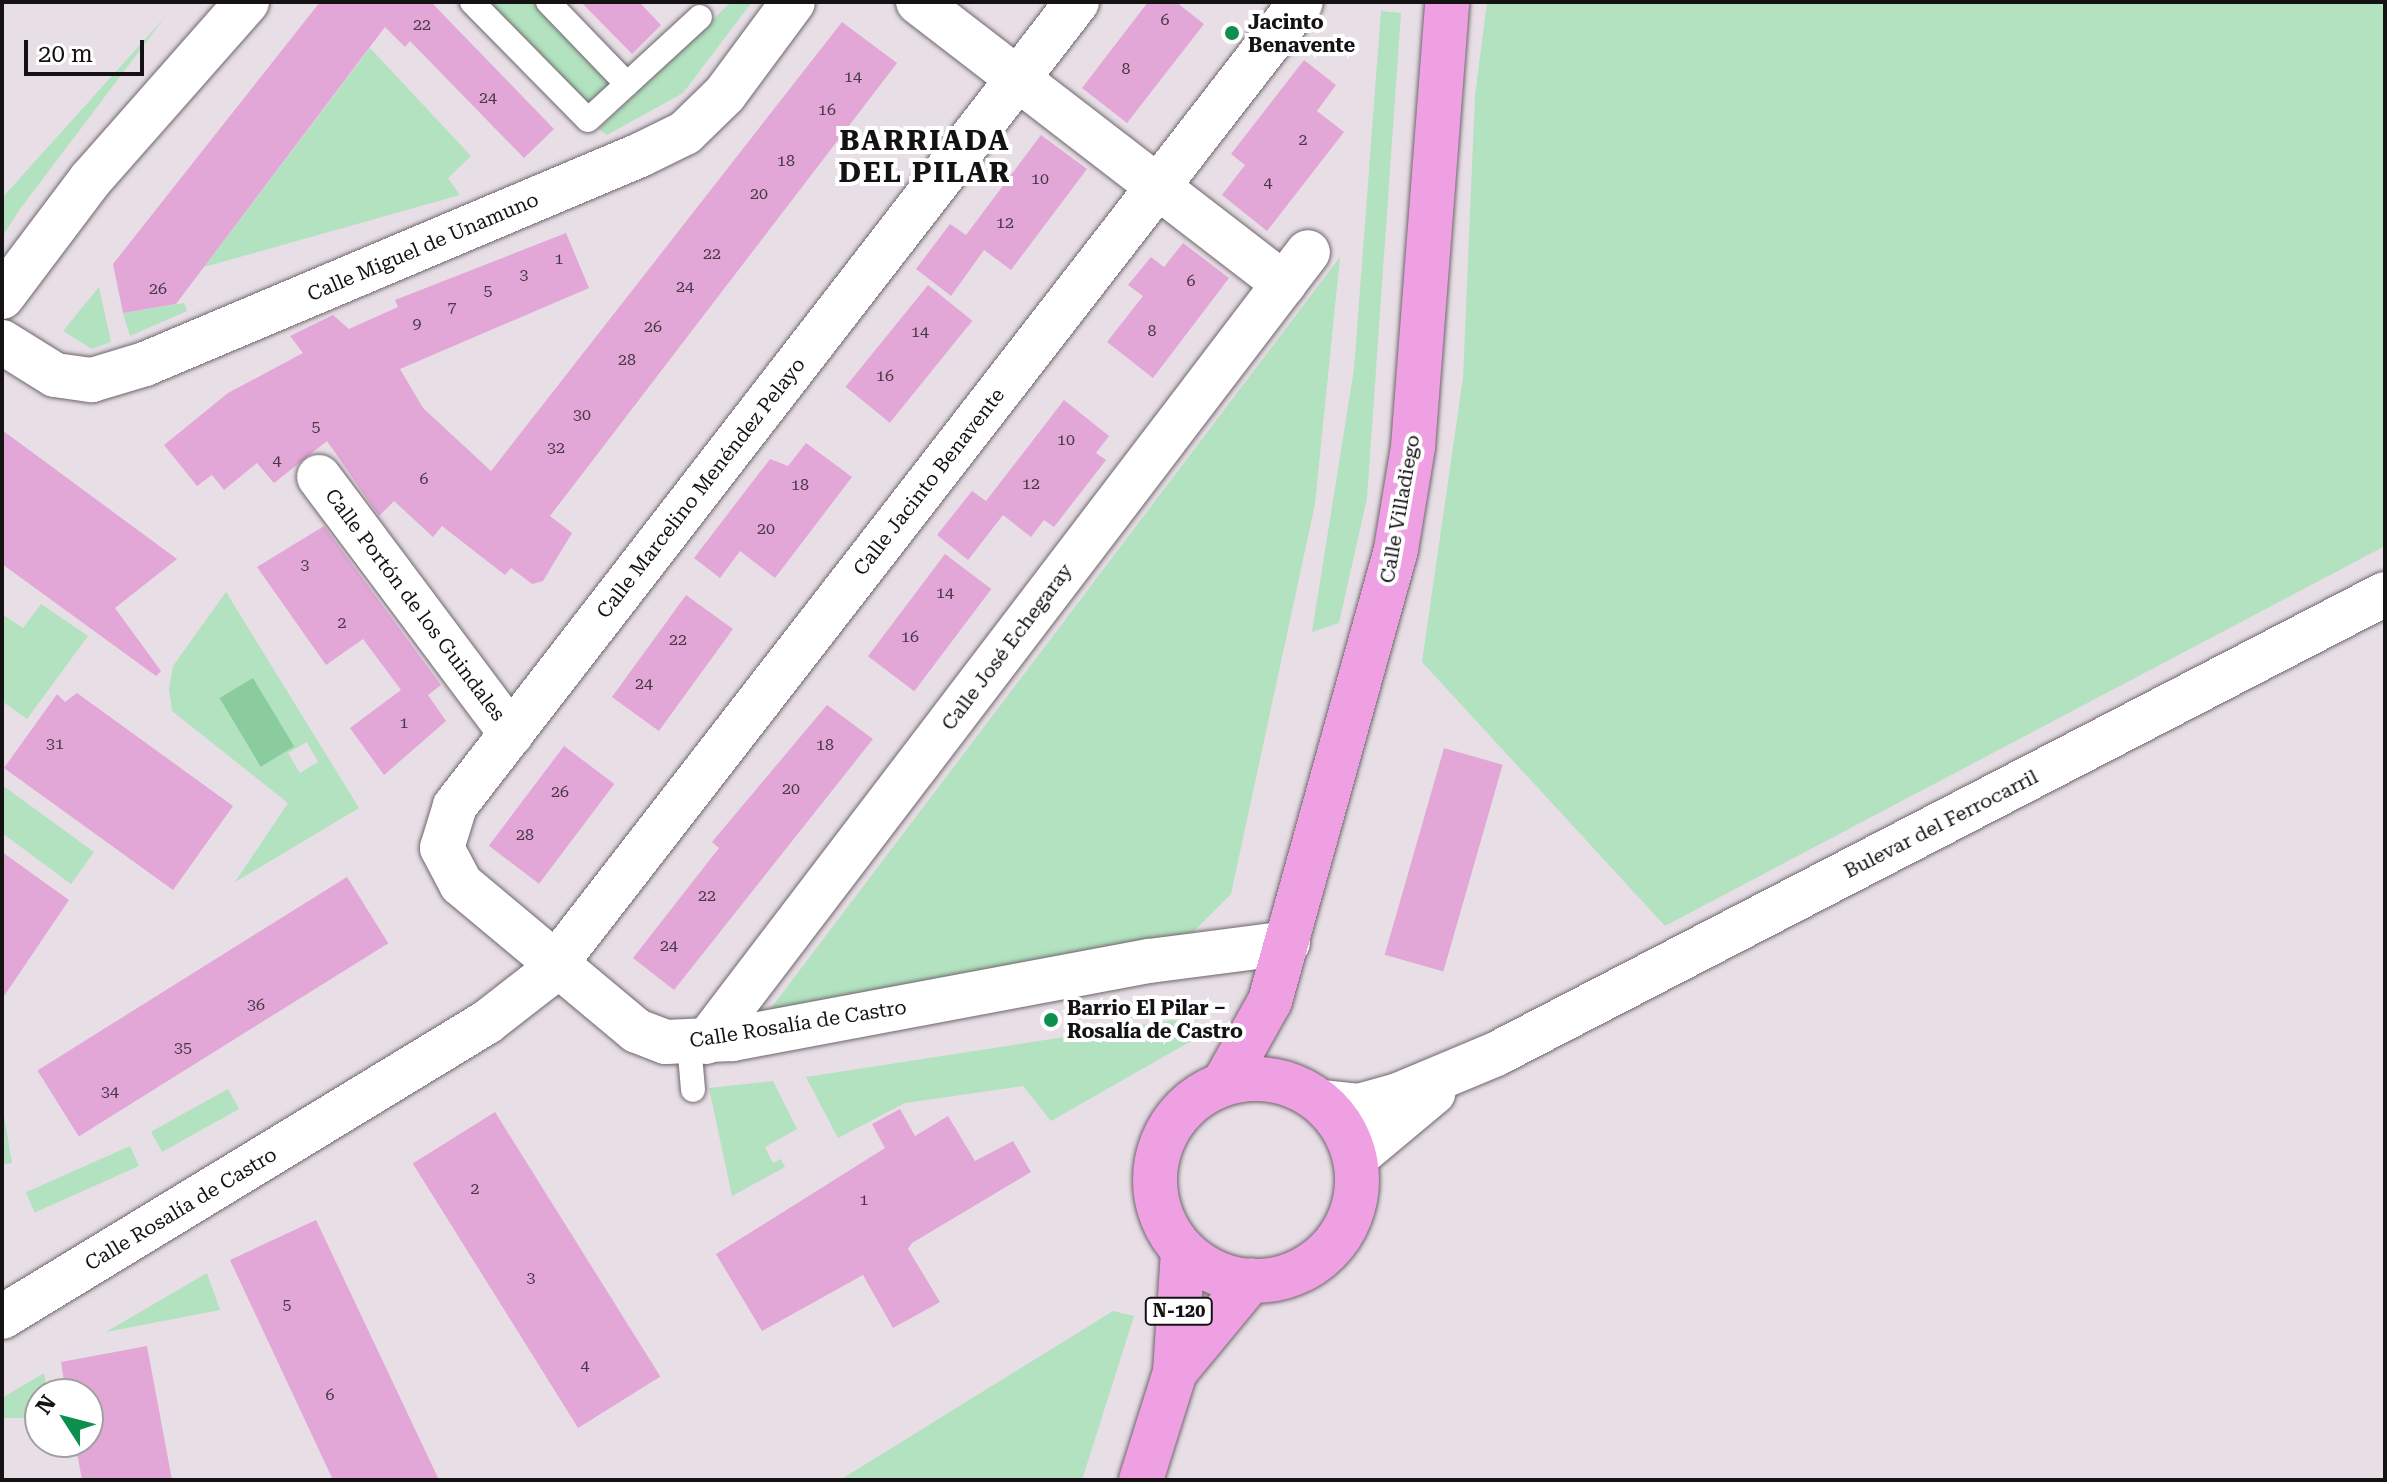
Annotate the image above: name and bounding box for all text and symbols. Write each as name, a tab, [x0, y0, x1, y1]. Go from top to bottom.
house number: 6	[1161, 10, 1169, 30]
place label: Jacinto Benavente	[1248, 10, 1355, 57]
house number: 22	[413, 15, 431, 35]
scale bar	[28, 24, 148, 74]
marker: Jacinto Benavente	[1223, 24, 1241, 42]
text: 20 m	[38, 40, 93, 68]
house number: 8	[1122, 59, 1130, 79]
house number: 14	[844, 67, 862, 87]
house number: 24	[479, 88, 497, 108]
house number: 16	[818, 100, 836, 120]
district label: BARRIADA DEL PILAR	[838, 124, 1012, 190]
house number: 2	[1299, 130, 1307, 150]
house number: 18	[777, 151, 795, 171]
house number: 10	[1031, 169, 1049, 189]
house number: 4	[1264, 173, 1272, 193]
house number: 20	[750, 184, 768, 204]
street label: Calle Miguel de Unamuno	[304, 187, 542, 307]
house number: 12	[996, 213, 1014, 233]
house number: 22	[703, 244, 721, 264]
house number: 1	[555, 249, 563, 269]
house number: 3	[520, 265, 528, 285]
house number: 6	[1187, 271, 1195, 291]
house number: 24	[676, 277, 694, 297]
house number: 26	[149, 279, 167, 299]
house number: 5	[484, 281, 492, 301]
house number: 7	[448, 297, 456, 317]
house number: 9	[413, 314, 421, 334]
house number: 26	[644, 317, 662, 337]
house number: 8	[1148, 321, 1156, 341]
house number: 14	[911, 322, 929, 342]
house number: 28	[618, 350, 636, 370]
street label: Calle Marcelino Menéndez Pelayo	[592, 353, 810, 623]
house number: 16	[876, 366, 894, 386]
street label: Calle Jacinto Benavente	[848, 384, 1010, 580]
house number: 30	[573, 405, 591, 425]
house number: 5	[312, 417, 320, 437]
house number: 10	[1057, 430, 1075, 450]
street label: Calle Villadiego	[1375, 433, 1425, 585]
house number: 32	[547, 438, 565, 458]
house number: 4	[273, 451, 281, 471]
house number: 6	[420, 469, 428, 489]
house number: 12	[1022, 474, 1040, 494]
house number: 18	[791, 475, 809, 495]
street label: Calle Portón de los Guindales	[320, 484, 510, 726]
house number: 20	[757, 519, 775, 539]
house number: 3	[301, 555, 309, 575]
street label: Calle José Echegaray	[937, 559, 1077, 735]
house number: 14	[936, 583, 954, 603]
house number: 2	[338, 613, 346, 633]
house number: 16	[901, 627, 919, 647]
house number: 22	[669, 630, 687, 650]
house number: 24	[635, 674, 653, 694]
house number: 1	[400, 713, 408, 733]
house number: 31	[46, 734, 64, 754]
house number: 18	[816, 735, 834, 755]
street label: Bulevar del Ferrocarril	[1840, 765, 2042, 883]
house number: 20	[782, 779, 800, 799]
house number: 26	[551, 782, 569, 802]
house number: 28	[516, 825, 534, 845]
house number: 22	[698, 886, 716, 906]
house number: 24	[660, 936, 678, 956]
house number: 36	[247, 995, 265, 1015]
street label: Calle Rosalía de Castro	[688, 995, 908, 1053]
place label: Barrio El Pilar – Rosalía de Castro	[1067, 996, 1243, 1043]
marker: Barrio El Pilar – Rosalía de Castro	[1042, 1011, 1060, 1029]
house number: 35	[174, 1038, 192, 1058]
house number: 34	[101, 1082, 119, 1102]
street label: Calle Rosalía de Castro	[81, 1142, 281, 1276]
house number: 2	[471, 1179, 479, 1199]
house number: 1	[860, 1190, 868, 1210]
house number: 3	[527, 1268, 535, 1288]
house number: 5	[283, 1295, 291, 1315]
road number: N-120	[1143, 1297, 1215, 1325]
house number: 4	[581, 1356, 589, 1376]
north arrow	[24, 1378, 104, 1458]
house number: 6	[326, 1385, 334, 1405]
text: N	[31, 1391, 61, 1419]

